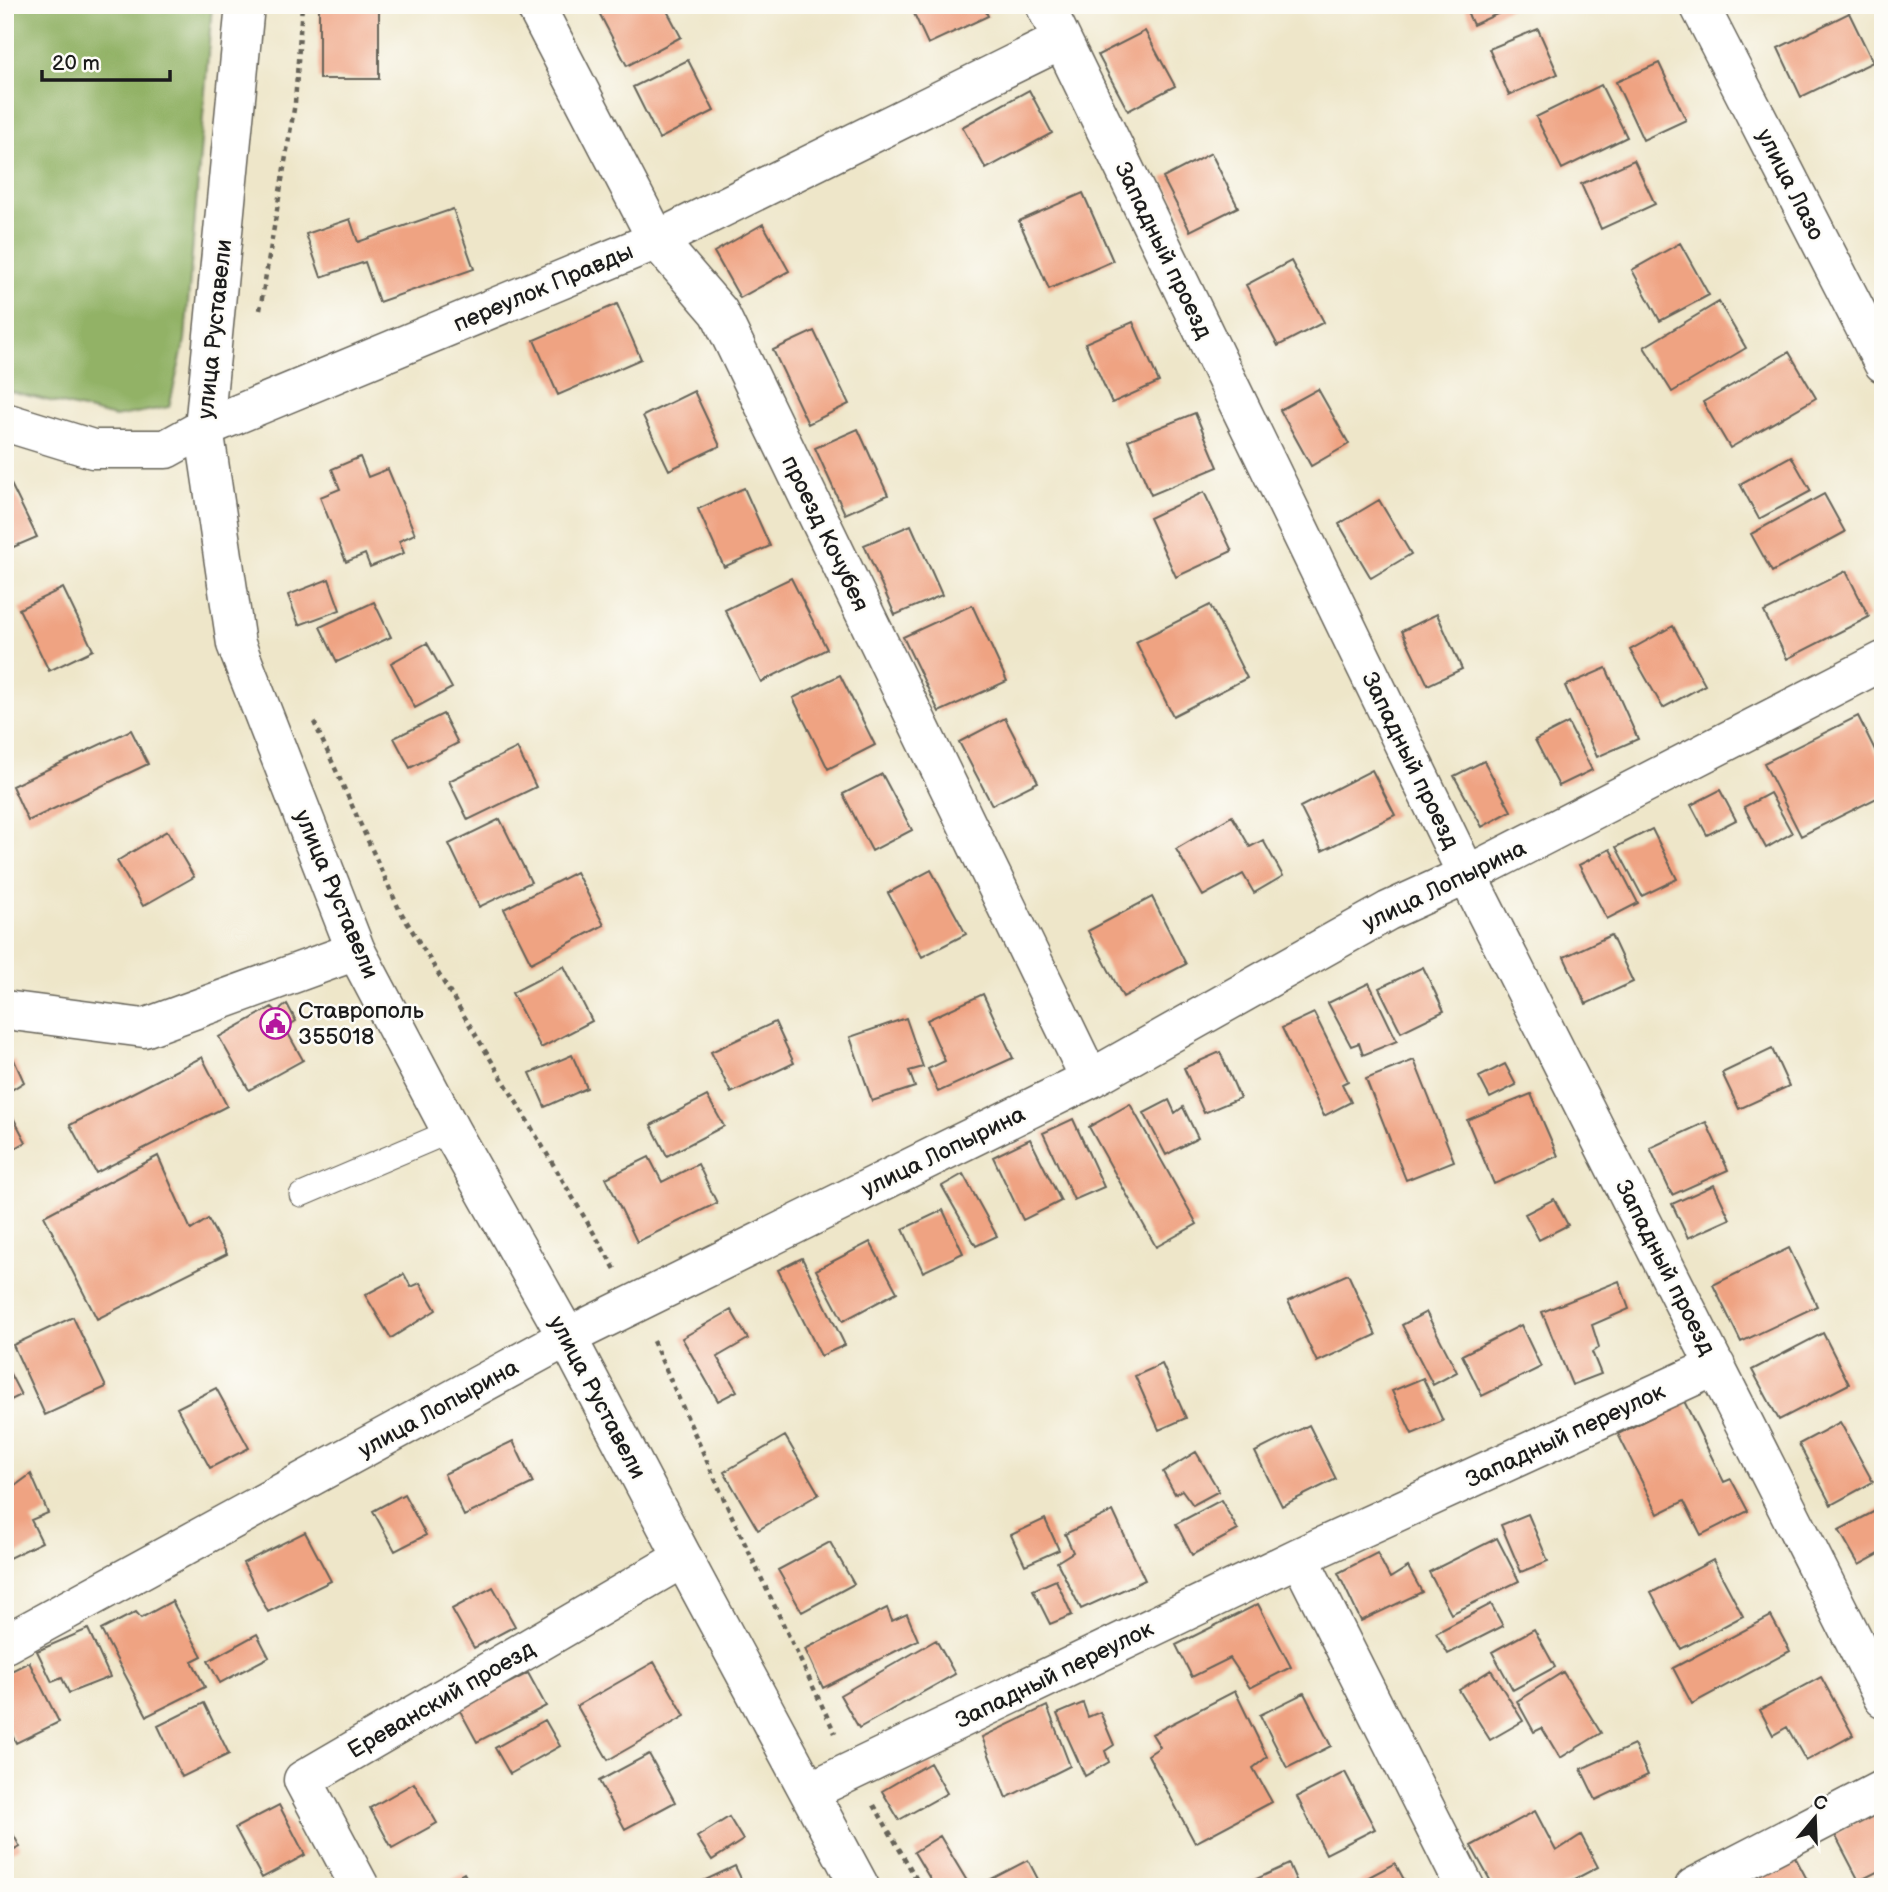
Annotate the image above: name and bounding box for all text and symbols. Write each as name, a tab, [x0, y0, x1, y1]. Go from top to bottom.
scale bar	[42, 38, 170, 82]
text: 20 m	[52, 51, 100, 76]
street label: улица Лазо	[1750, 124, 1830, 245]
street label: Западный проезд	[1108, 158, 1218, 343]
street label: переулок Правды	[449, 237, 637, 338]
street label: улица Руставели	[192, 238, 238, 421]
street label: проезд Кочубея	[775, 451, 875, 616]
street label: Западный проезд	[1355, 668, 1465, 853]
street label: улица Руставели	[288, 806, 384, 983]
street label: улица Лопырина	[1358, 834, 1531, 938]
place label: Ставрополь 355018	[298, 997, 424, 1051]
public building icon: Ставрополь 355018	[258, 1006, 292, 1040]
street label: улица Лопырина	[857, 1100, 1030, 1204]
street label: Западный проезд	[1609, 1175, 1721, 1360]
street label: улица Руставели	[542, 1311, 652, 1484]
street label: улица Лопырина	[354, 1353, 524, 1464]
street label: Западный переулок	[1461, 1377, 1670, 1494]
street label: Западный переулок	[951, 1614, 1159, 1735]
street label: Ереванский проезд	[343, 1635, 540, 1765]
north arrow	[1780, 1784, 1850, 1854]
text: С	[1810, 1790, 1830, 1816]

